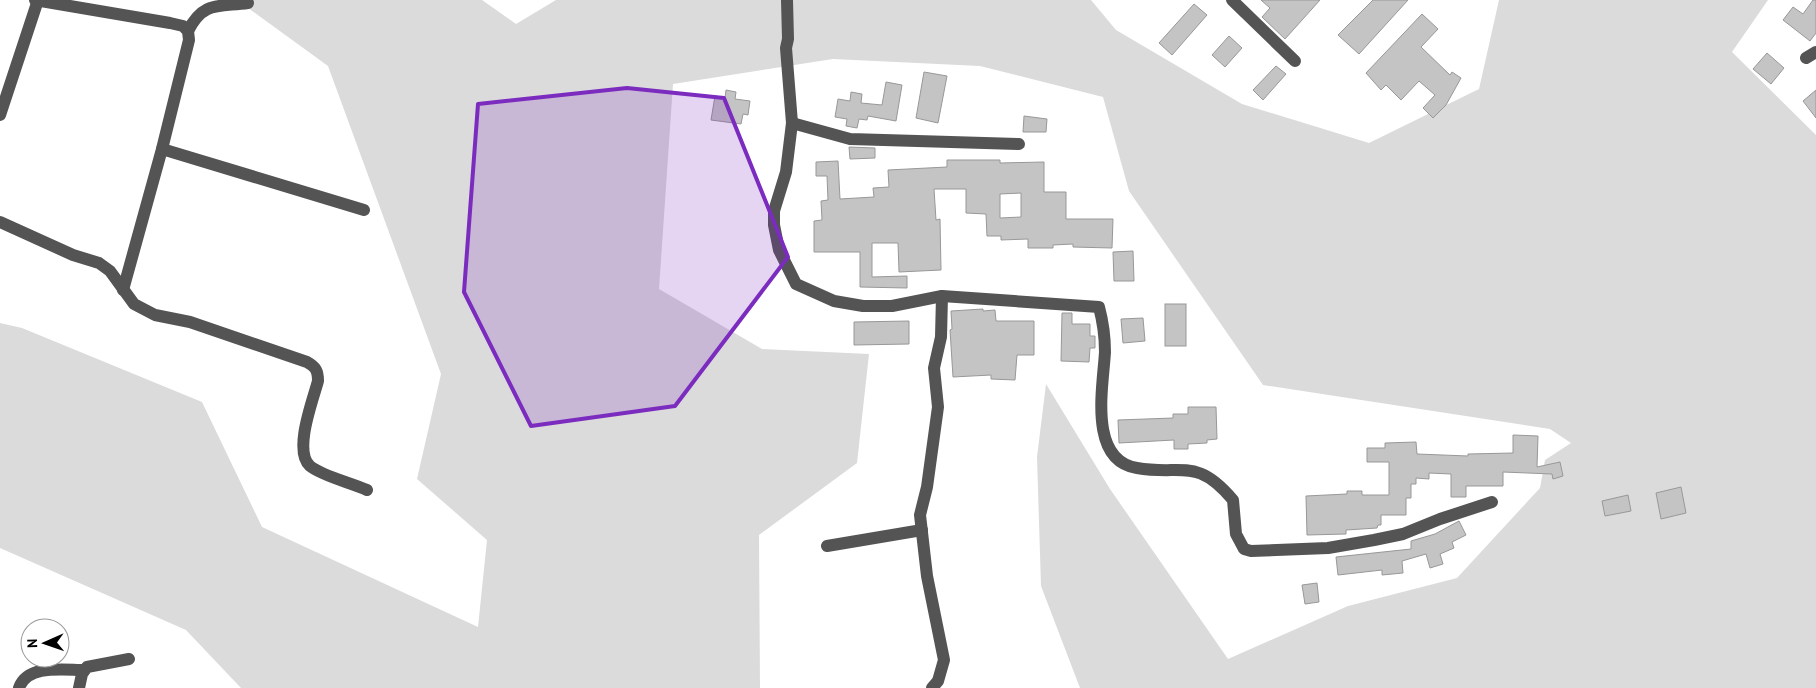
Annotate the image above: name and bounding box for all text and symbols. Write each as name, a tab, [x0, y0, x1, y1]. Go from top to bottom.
north arrow	[20, 618, 70, 668]
text: N	[23, 639, 41, 648]

